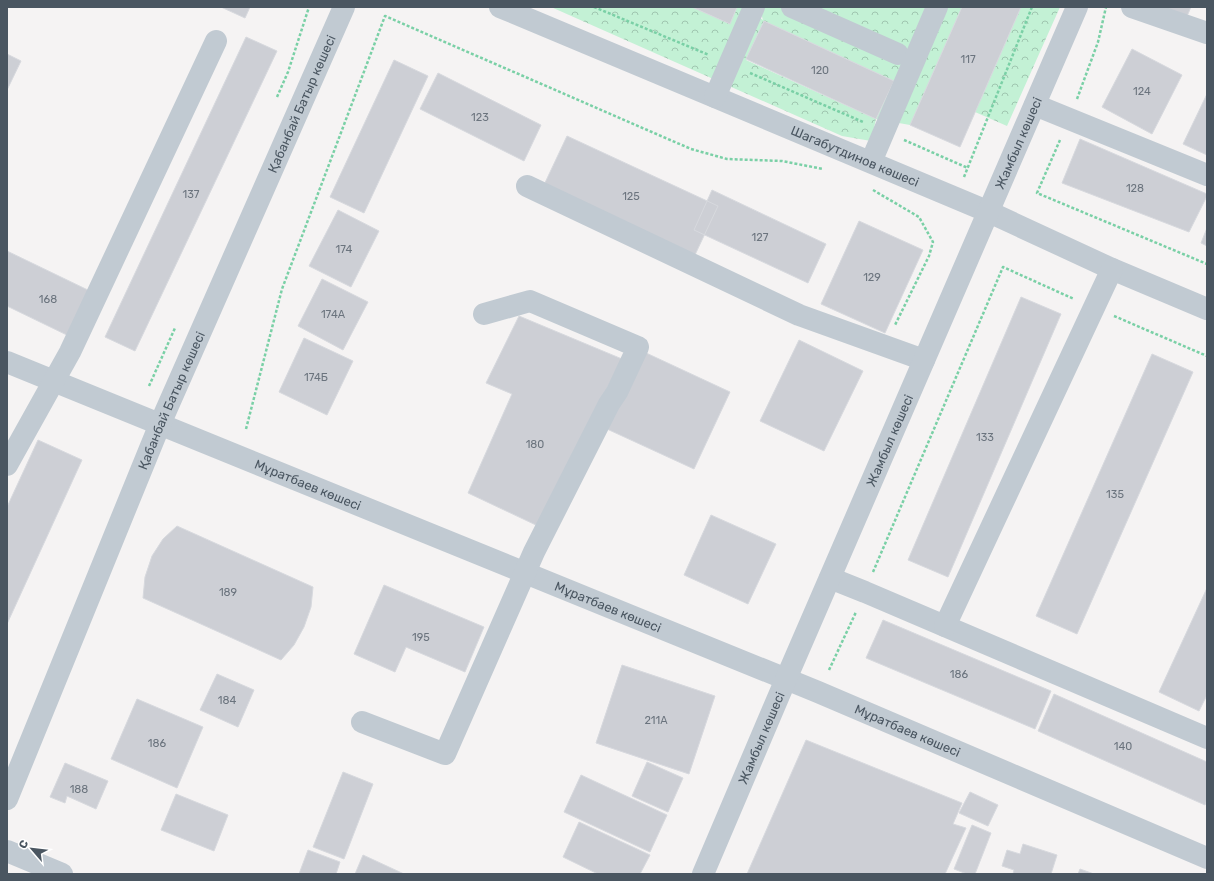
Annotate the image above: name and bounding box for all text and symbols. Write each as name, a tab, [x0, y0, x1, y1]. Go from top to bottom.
street label: Қабанбай Батыр көшесі	[264, 33, 338, 175]
house number: 117	[960, 53, 976, 66]
house number: 120	[811, 64, 829, 77]
house number: 124	[1133, 85, 1151, 98]
street label: Жамбыл көшесі	[992, 95, 1045, 191]
house number: 123	[471, 111, 489, 124]
street label: Шагабутдинов көшесі	[789, 122, 921, 189]
house number: 128	[1126, 182, 1144, 195]
house number: 137	[183, 188, 200, 201]
house number: 125	[622, 190, 640, 203]
house number: 127	[752, 231, 769, 244]
house number: 174	[336, 243, 353, 256]
house number: 129	[863, 271, 881, 284]
house number: 168	[39, 293, 57, 306]
house number: 174А	[321, 308, 346, 321]
street label: Қабанбай Батыр көшесі	[135, 329, 207, 472]
house number: 174Б	[304, 371, 328, 384]
street label: Жамбыл көшесі	[863, 392, 916, 489]
house number: 133	[976, 431, 994, 444]
house number: 180	[526, 438, 544, 451]
street label: Мұратбаев көшесі	[253, 456, 363, 513]
house number: 135	[1106, 488, 1124, 501]
street label: Мұратбаев көшесі	[553, 578, 664, 635]
house number: 189	[219, 586, 237, 599]
house number: 195	[412, 631, 430, 644]
house number: 186	[950, 668, 969, 681]
street label: Жамбыл көшесі	[735, 689, 787, 786]
house number: 184	[218, 694, 236, 707]
street label: Мұратбаев көшесі	[852, 701, 963, 759]
house number: 211А	[644, 714, 668, 727]
house number: 186	[148, 737, 167, 750]
house number: 140	[1114, 740, 1132, 753]
house number: 188	[70, 783, 88, 796]
north arrow	[12, 829, 52, 869]
text: С	[16, 838, 31, 851]

